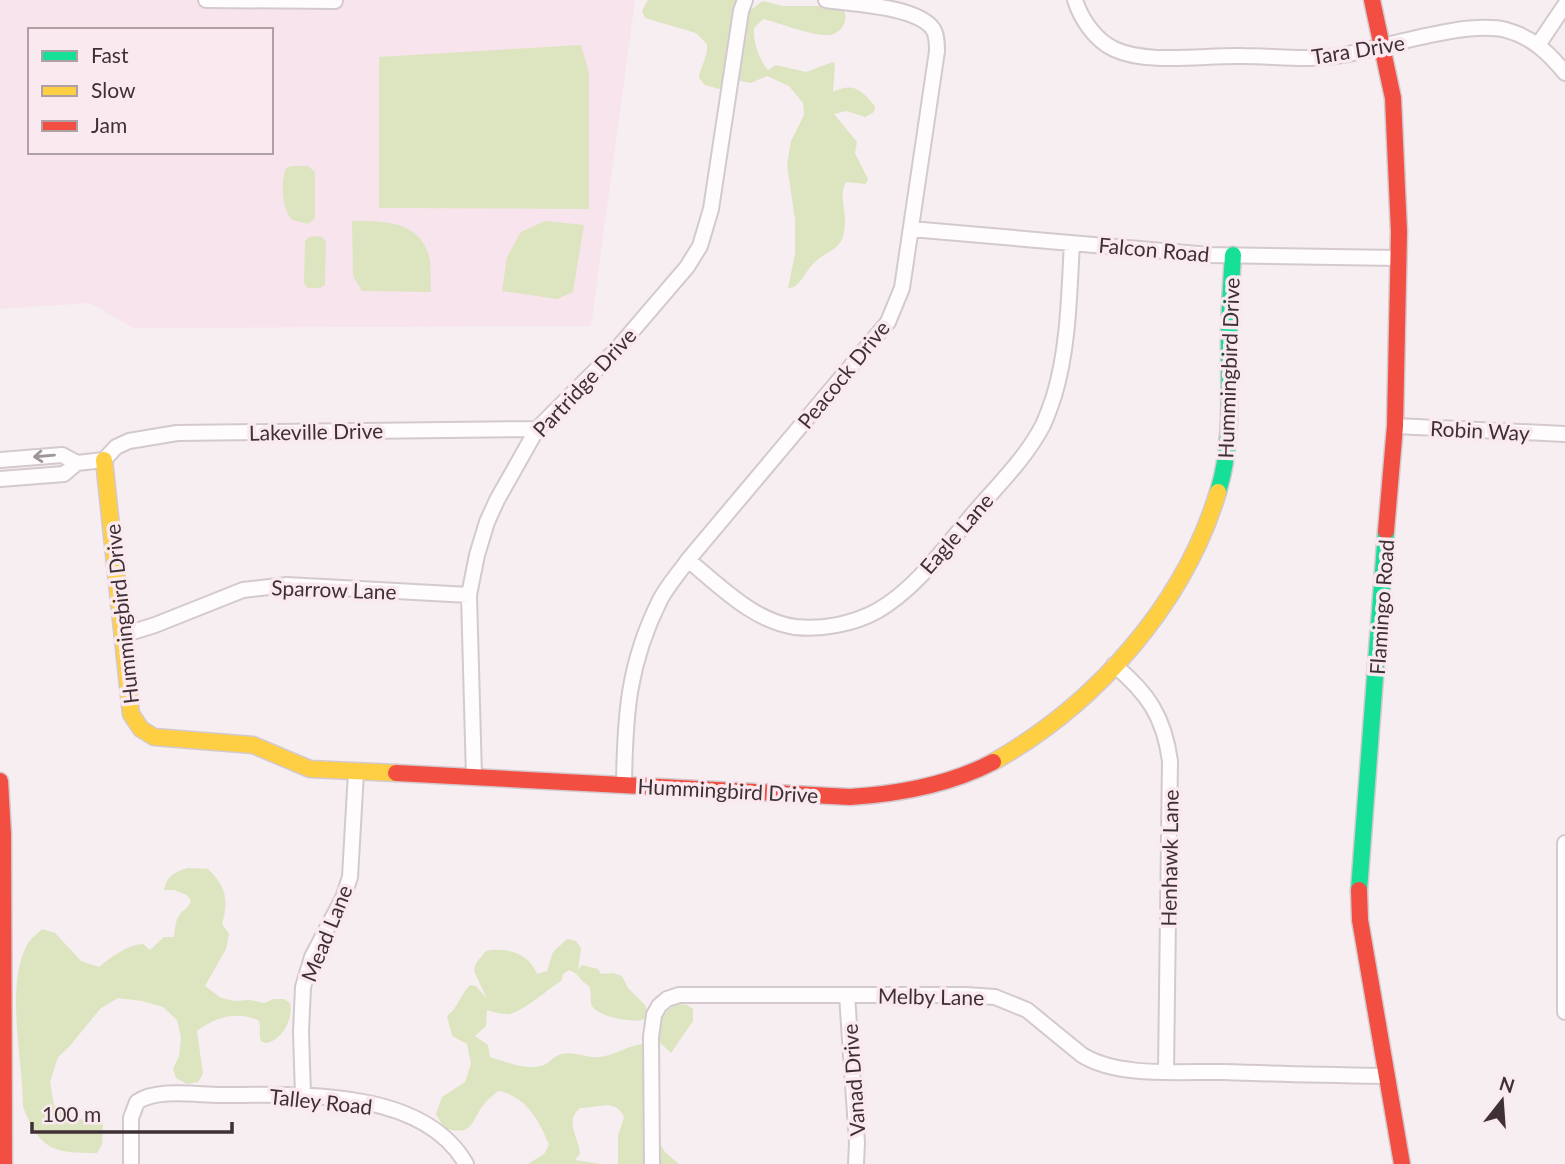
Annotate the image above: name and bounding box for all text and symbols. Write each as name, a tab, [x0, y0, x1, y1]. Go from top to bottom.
legend	[28, 28, 273, 154]
street label: Tara Drive	[1310, 29, 1406, 69]
text: Fast	[91, 42, 129, 67]
text: Slow	[91, 77, 136, 102]
text: Jam	[91, 112, 127, 137]
street label: Falcon Road	[1098, 232, 1210, 266]
street label: Hummingbird Drive	[1212, 277, 1244, 459]
street label: Peacock Drive	[792, 315, 894, 433]
street label: Partridge Drive	[527, 322, 641, 442]
street label: Robin Way	[1430, 415, 1531, 445]
street label: Lakeville Drive	[249, 417, 383, 445]
one-way arrow	[33, 450, 56, 463]
street label: Eagle Lane	[914, 488, 998, 578]
street label: Hummingbird Drive	[99, 523, 143, 705]
street label: Flamingo Road	[1364, 538, 1398, 676]
street label: Sparrow Lane	[271, 574, 397, 604]
street label: Hummingbird Drive	[637, 773, 819, 807]
street label: Henhawk Lane	[1155, 789, 1183, 927]
street label: Mead Lane	[295, 881, 357, 985]
street label: Melby Lane	[878, 983, 984, 1009]
street label: Vanad Drive	[837, 1023, 869, 1137]
north arrow	[1467, 1066, 1537, 1136]
text: N	[1497, 1071, 1517, 1097]
street label: Talley Road	[268, 1083, 374, 1119]
scale bar	[32, 1090, 231, 1134]
text: 100 m	[42, 1101, 101, 1126]

